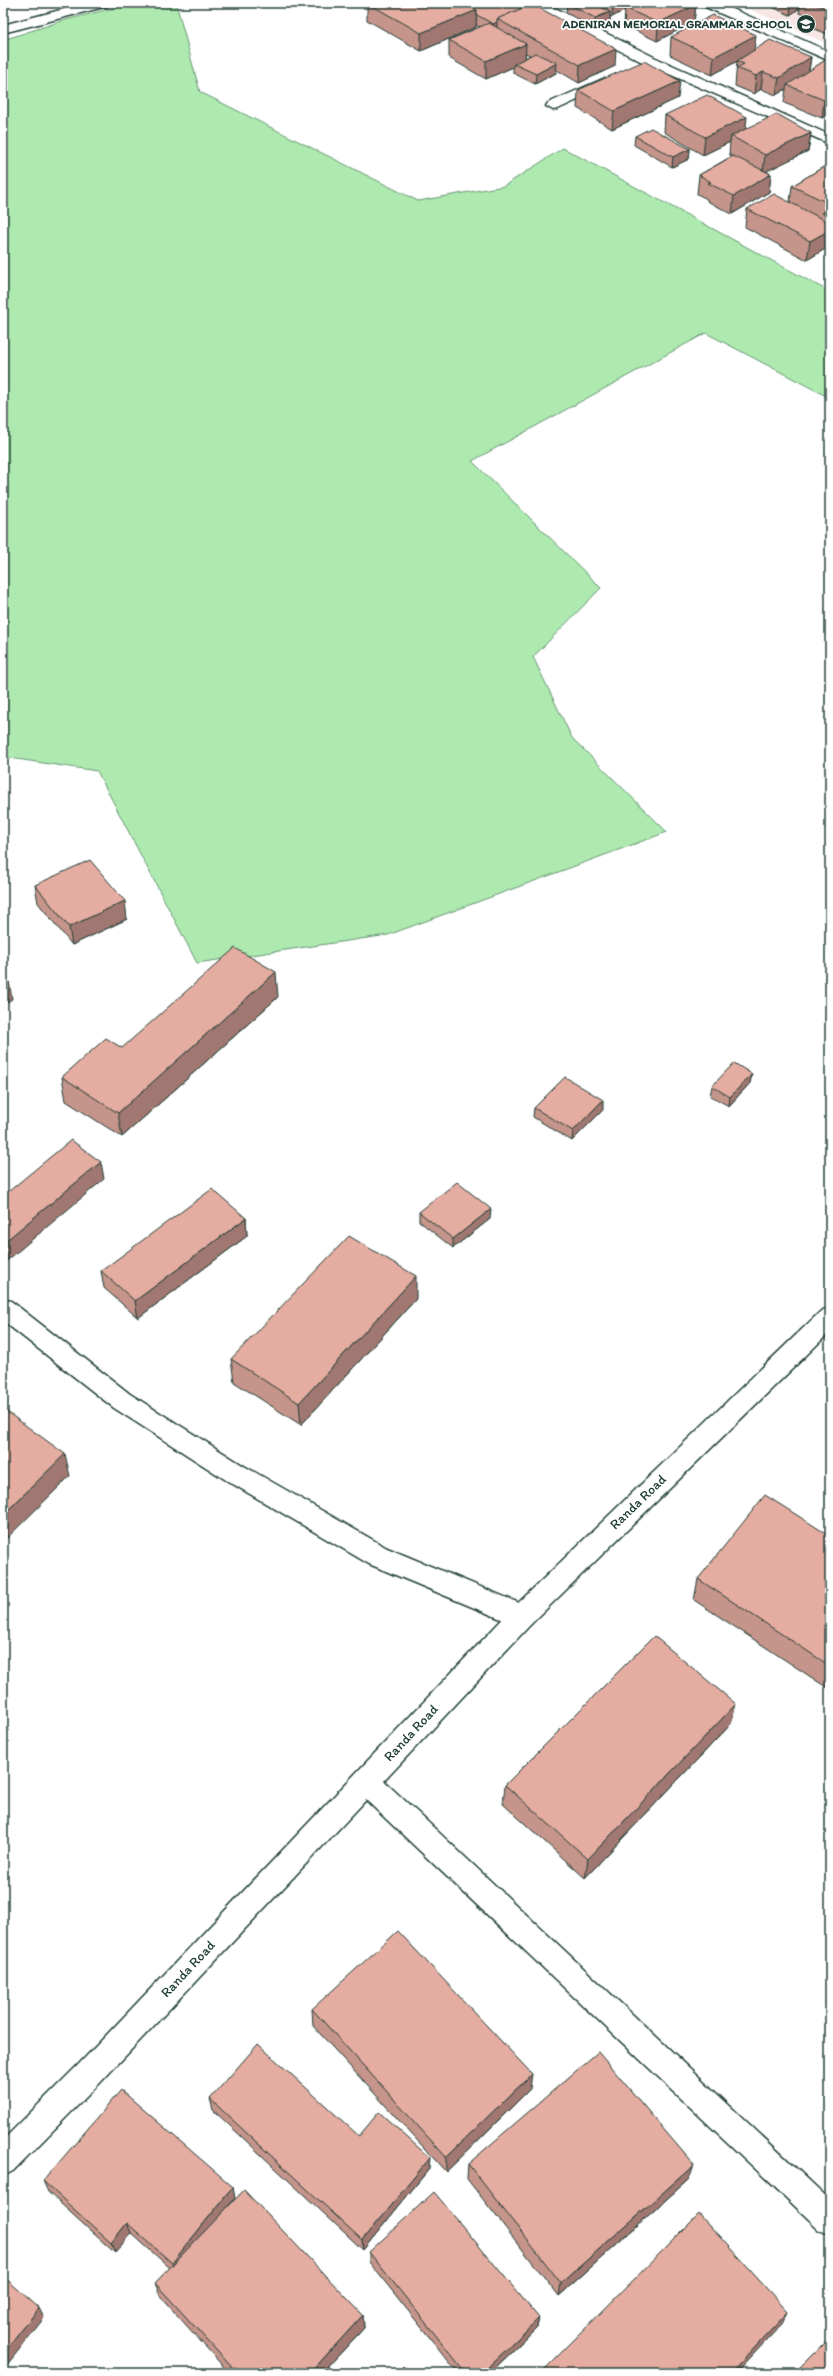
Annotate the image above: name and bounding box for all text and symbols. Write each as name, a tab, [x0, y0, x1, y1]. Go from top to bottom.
school or university icon: ADENIRAN MEMORIAL GRAMMAR SCHOOL	[795, 13, 817, 35]
place label: ADENIRAN MEMORIAL GRAMMAR SCHOOL	[562, 17, 793, 31]
street label: Randa Road	[606, 1471, 670, 1533]
street label: Randa Road	[380, 1701, 442, 1765]
street label: Randa Road	[157, 1937, 219, 2001]

